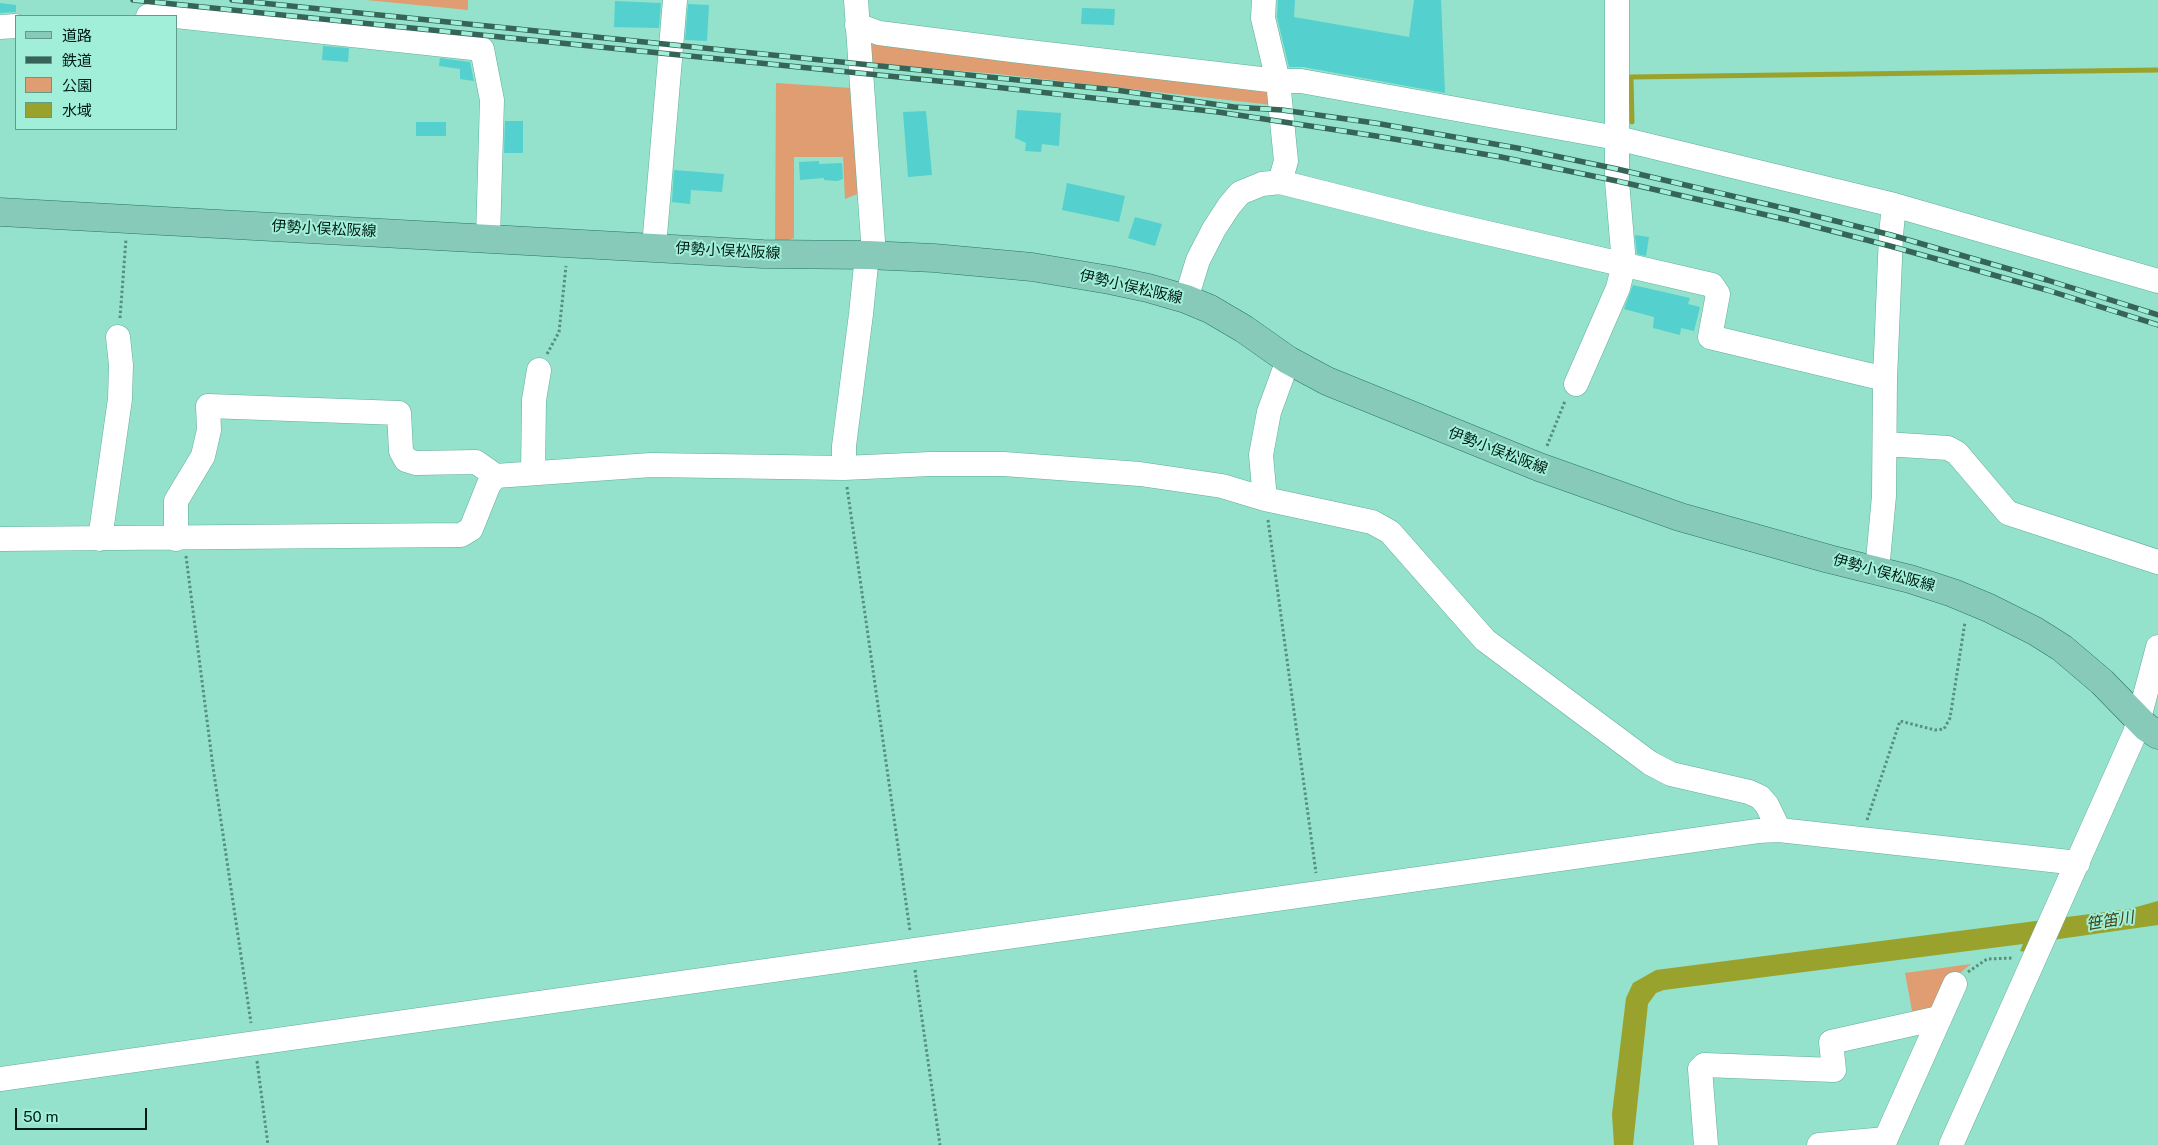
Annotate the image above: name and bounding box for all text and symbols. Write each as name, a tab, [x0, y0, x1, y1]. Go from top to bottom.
legend	[15, 15, 178, 130]
text: 道路	[62, 27, 92, 44]
text: 鉄道	[62, 52, 92, 69]
text: 公園	[62, 77, 92, 94]
text: 水域	[62, 102, 92, 119]
street label: 伊勢小俣松阪線	[271, 217, 377, 241]
street label: 伊勢小俣松阪線	[675, 239, 781, 263]
street label: 伊勢小俣松阪線	[1078, 266, 1184, 308]
street label: 伊勢小俣松阪線	[1446, 424, 1550, 478]
street label: 伊勢小俣松阪線	[1831, 551, 1937, 595]
water label: 笹笛川	[2085, 908, 2135, 934]
scale bar	[18, 1098, 150, 1130]
text: 50 m	[23, 1108, 58, 1125]

